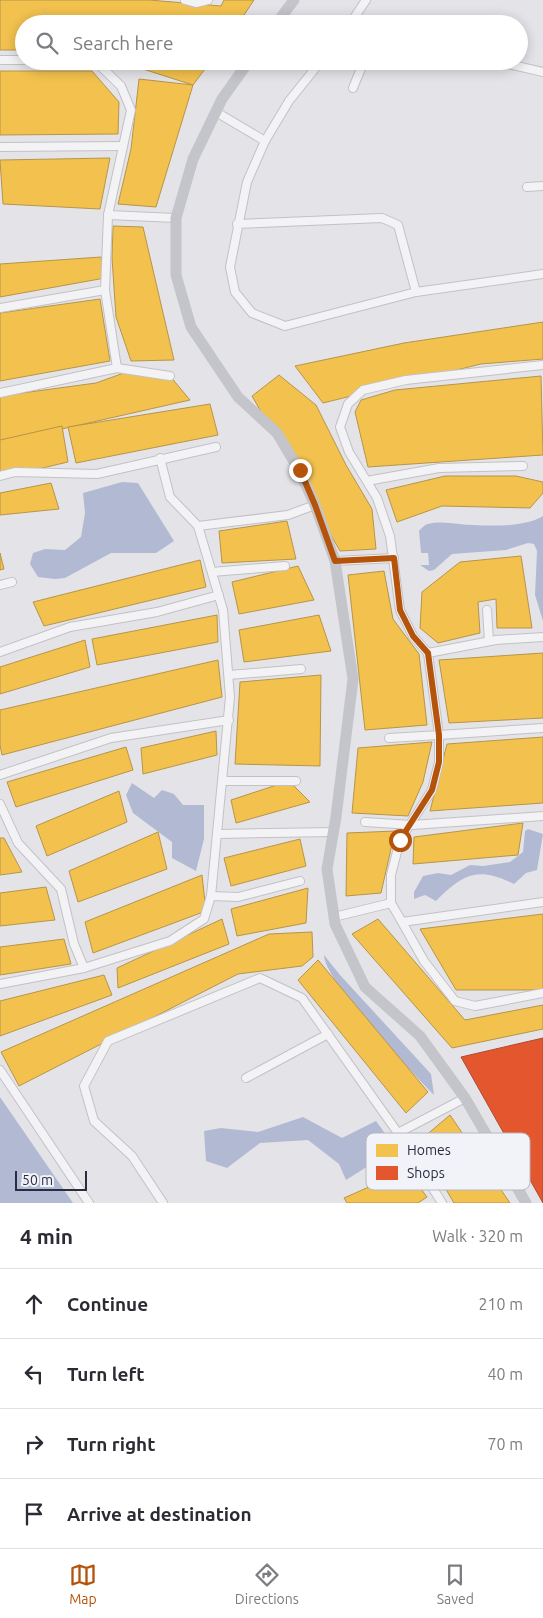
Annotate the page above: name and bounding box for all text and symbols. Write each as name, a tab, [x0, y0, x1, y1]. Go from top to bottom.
search box	[15, 15, 528, 70]
icon: search	[33, 29, 61, 57]
text: Search here	[73, 32, 173, 54]
route end	[289, 459, 312, 482]
route start	[389, 829, 412, 852]
legend	[366, 1133, 530, 1190]
text: Homes	[407, 1142, 451, 1158]
text: Shops	[407, 1165, 445, 1181]
scale bar	[15, 1168, 88, 1191]
text: 50 m	[22, 1172, 53, 1188]
text: 4 min	[20, 1224, 73, 1248]
text: Walk · 320 m	[432, 1227, 523, 1245]
icon: ahead	[20, 1290, 48, 1318]
text: Continue	[67, 1293, 148, 1315]
text: 210 m	[478, 1295, 523, 1313]
icon: left	[20, 1360, 48, 1388]
text: Turn left	[67, 1363, 145, 1385]
text: 40 m	[487, 1365, 523, 1383]
icon: right	[20, 1430, 48, 1458]
text: Turn right	[67, 1433, 155, 1455]
text: 70 m	[487, 1435, 523, 1453]
icon: arrive	[20, 1500, 48, 1528]
text: Arrive at destination	[67, 1503, 252, 1525]
tab: Map	[69, 1561, 97, 1607]
tab: Directions	[235, 1561, 299, 1607]
tab: Saved	[437, 1561, 474, 1607]

